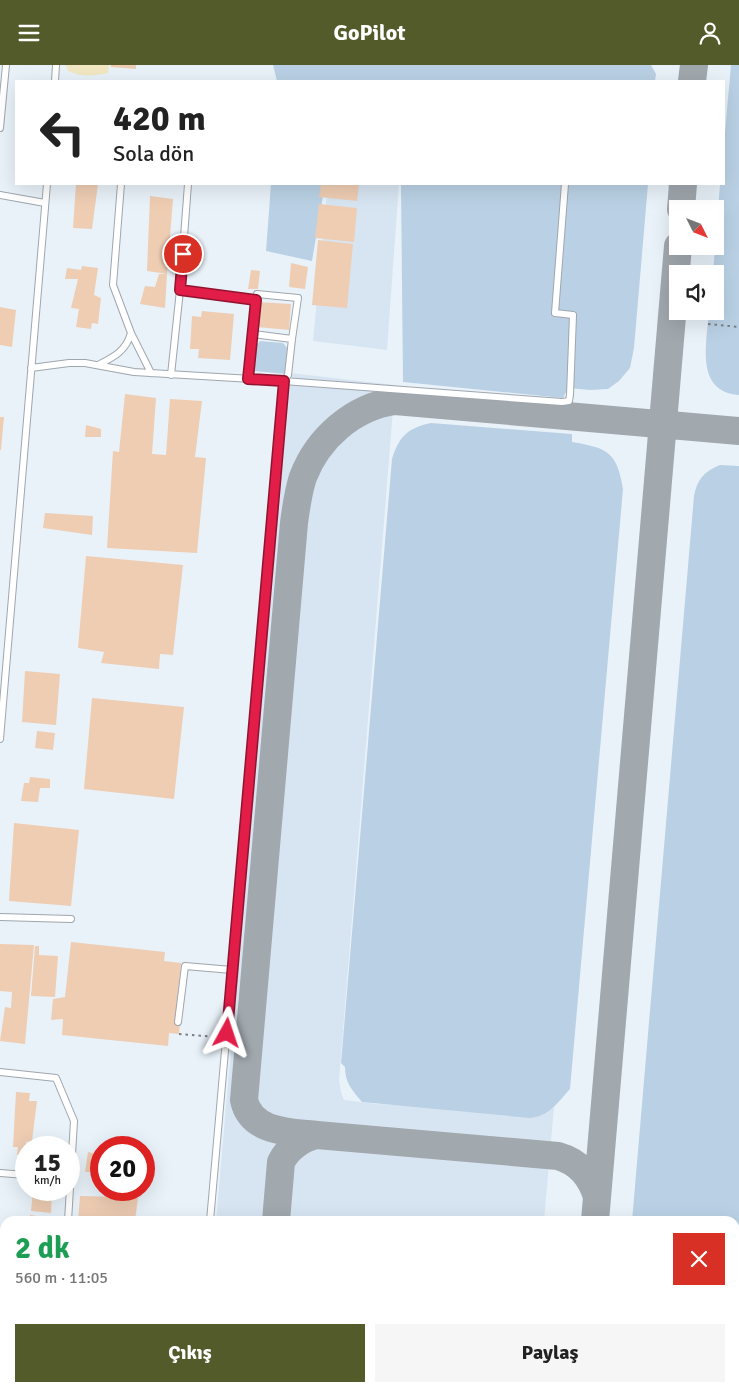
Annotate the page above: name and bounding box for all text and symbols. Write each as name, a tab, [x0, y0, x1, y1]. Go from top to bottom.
icon: menu	[15, 19, 43, 47]
text: GoPilot	[334, 19, 405, 46]
icon: person	[696, 19, 724, 47]
text: 420 m	[113, 97, 206, 140]
icon: left	[30, 100, 95, 165]
text: Sola dön	[113, 140, 194, 167]
north arrow	[669, 200, 724, 255]
map controls	[669, 200, 724, 320]
pin	[162, 233, 204, 275]
icon: arrive	[169, 240, 197, 268]
button: sound	[669, 265, 724, 320]
position arrow	[200, 1006, 252, 1058]
speed limit sign: 20	[90, 1136, 155, 1201]
text: 15	[34, 1147, 61, 1178]
text: km/h	[34, 1173, 61, 1188]
text: 2 dk	[15, 1230, 70, 1267]
button: close	[673, 1233, 725, 1285]
text: 560 m · 11:05	[15, 1268, 108, 1288]
button: Çıkış	[15, 1324, 365, 1382]
button: Paylaş	[375, 1324, 725, 1382]

